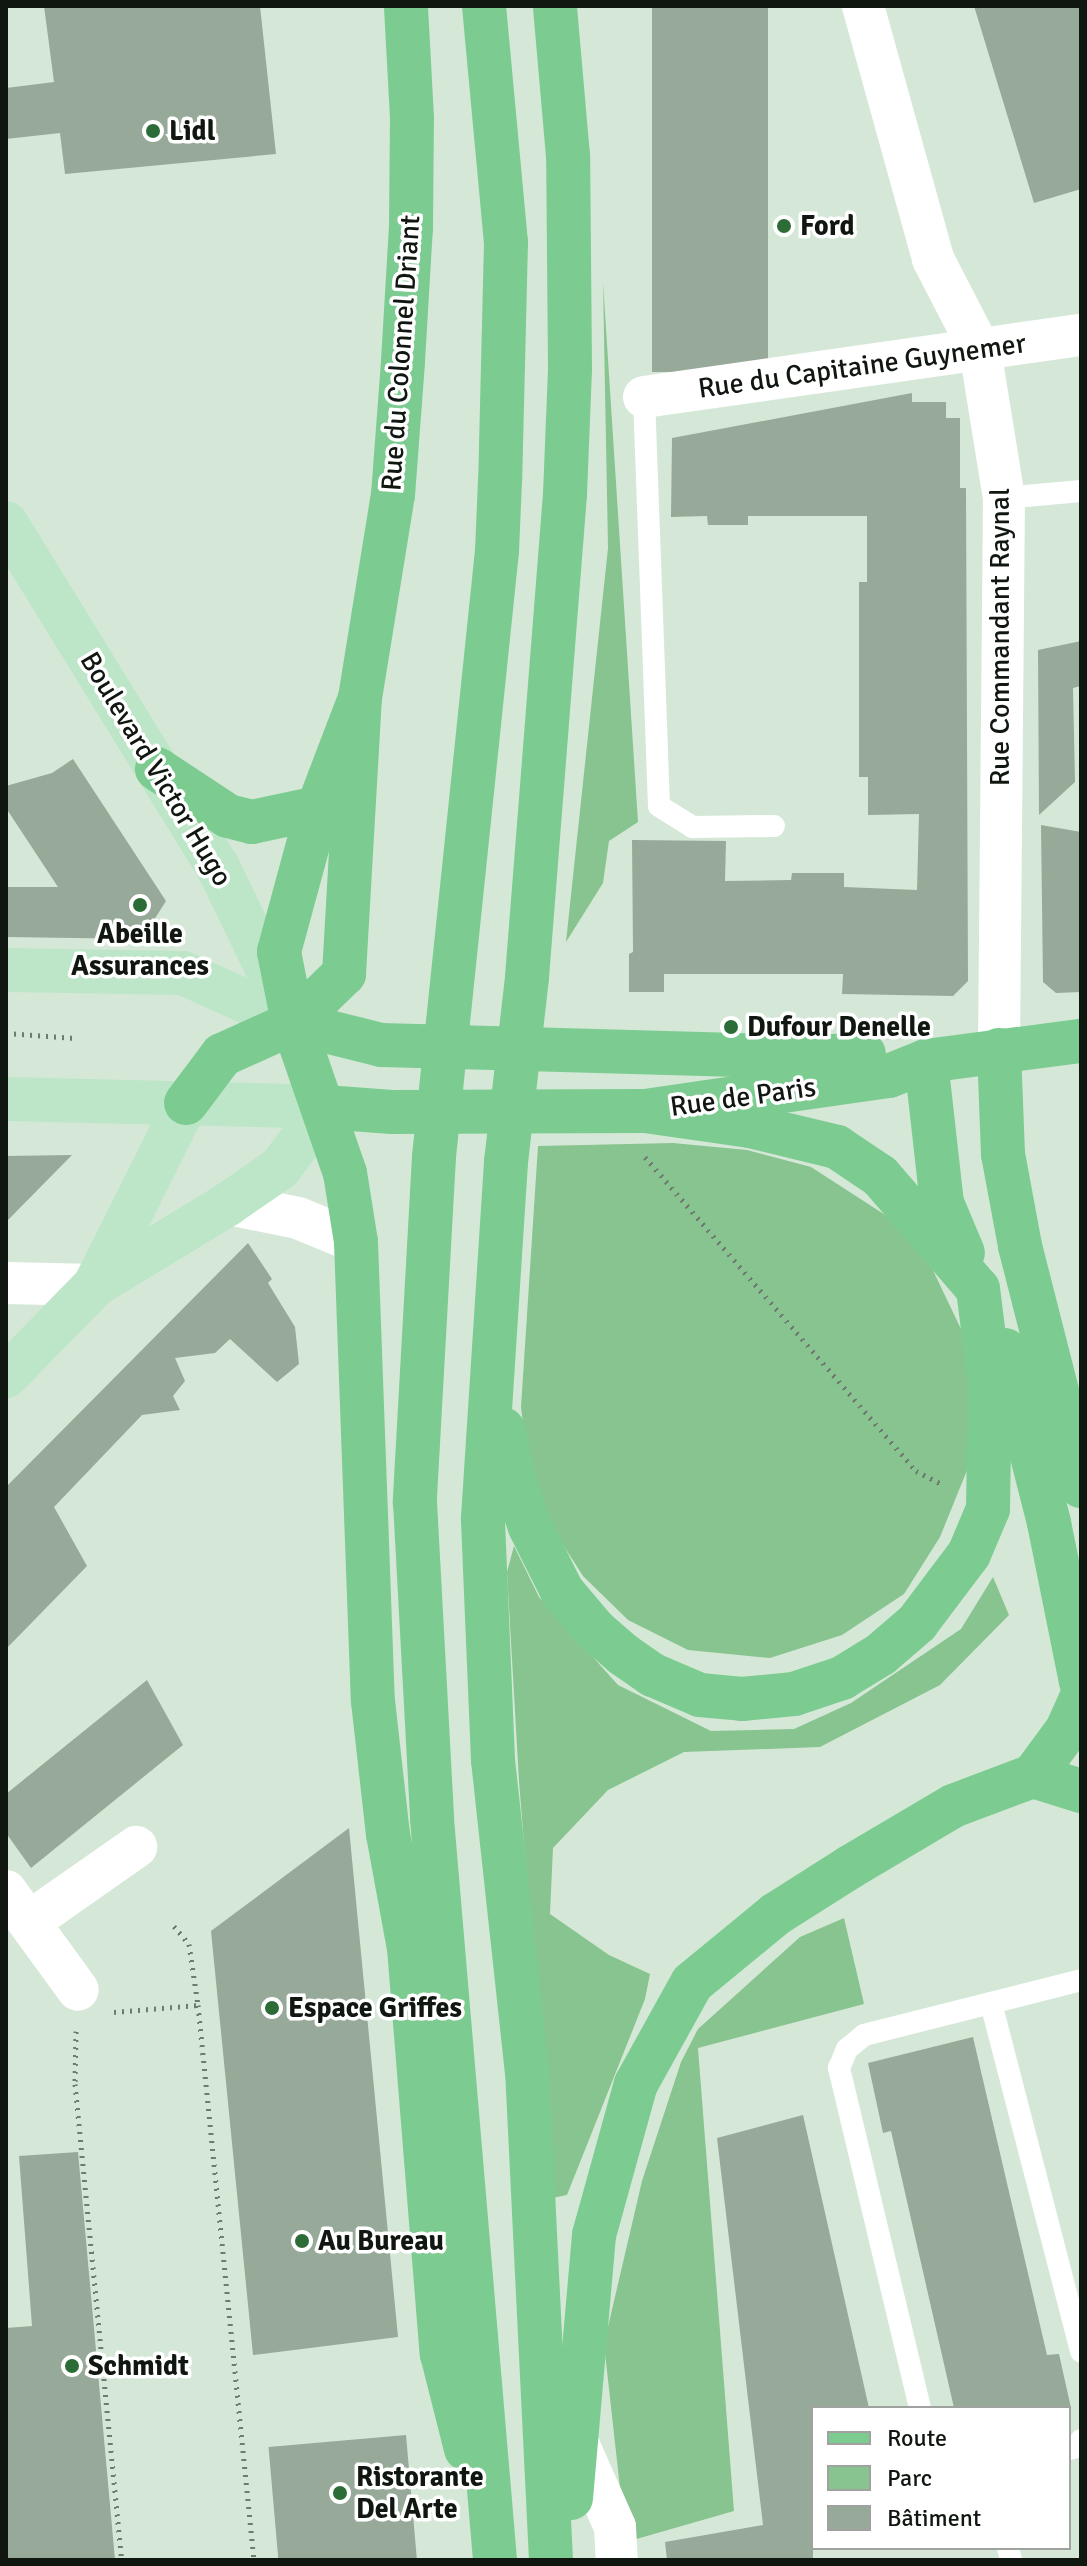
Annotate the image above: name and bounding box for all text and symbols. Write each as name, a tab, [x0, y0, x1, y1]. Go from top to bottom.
place label: Lidl	[169, 114, 215, 148]
marker: Lidl	[144, 122, 162, 140]
place label: Ford	[800, 209, 855, 243]
street label: Rue du Colonnel Driant	[375, 214, 427, 492]
marker: Ford	[775, 217, 793, 235]
street label: Rue du Capitaine Guynemer	[696, 326, 1028, 406]
street label: Rue Commandant Raynal	[983, 488, 1017, 786]
street label: Boulevard Victor Hugo	[73, 646, 239, 892]
marker: Abeille Assurances	[131, 896, 149, 914]
place label: Abeille Assurances	[71, 917, 209, 983]
place label: Dufour Denelle	[747, 1010, 931, 1044]
marker: Dufour Denelle	[722, 1018, 740, 1036]
street label: Rue de Paris	[668, 1070, 818, 1124]
place label: Espace Griffes	[288, 1991, 462, 2025]
marker: Espace Griffes	[263, 1999, 281, 2017]
place label: Au Bureau	[318, 2224, 444, 2258]
marker: Au Bureau	[293, 2232, 311, 2250]
place label: Schmidt	[88, 2349, 189, 2383]
marker: Schmidt	[63, 2357, 81, 2375]
legend	[811, 2406, 1071, 2550]
text: Route	[887, 2423, 947, 2453]
place label: Ristorante Del Arte	[356, 2460, 484, 2526]
text: Parc	[887, 2463, 932, 2493]
marker: Ristorante Del Arte	[331, 2484, 349, 2502]
text: Bâtiment	[887, 2503, 981, 2533]

